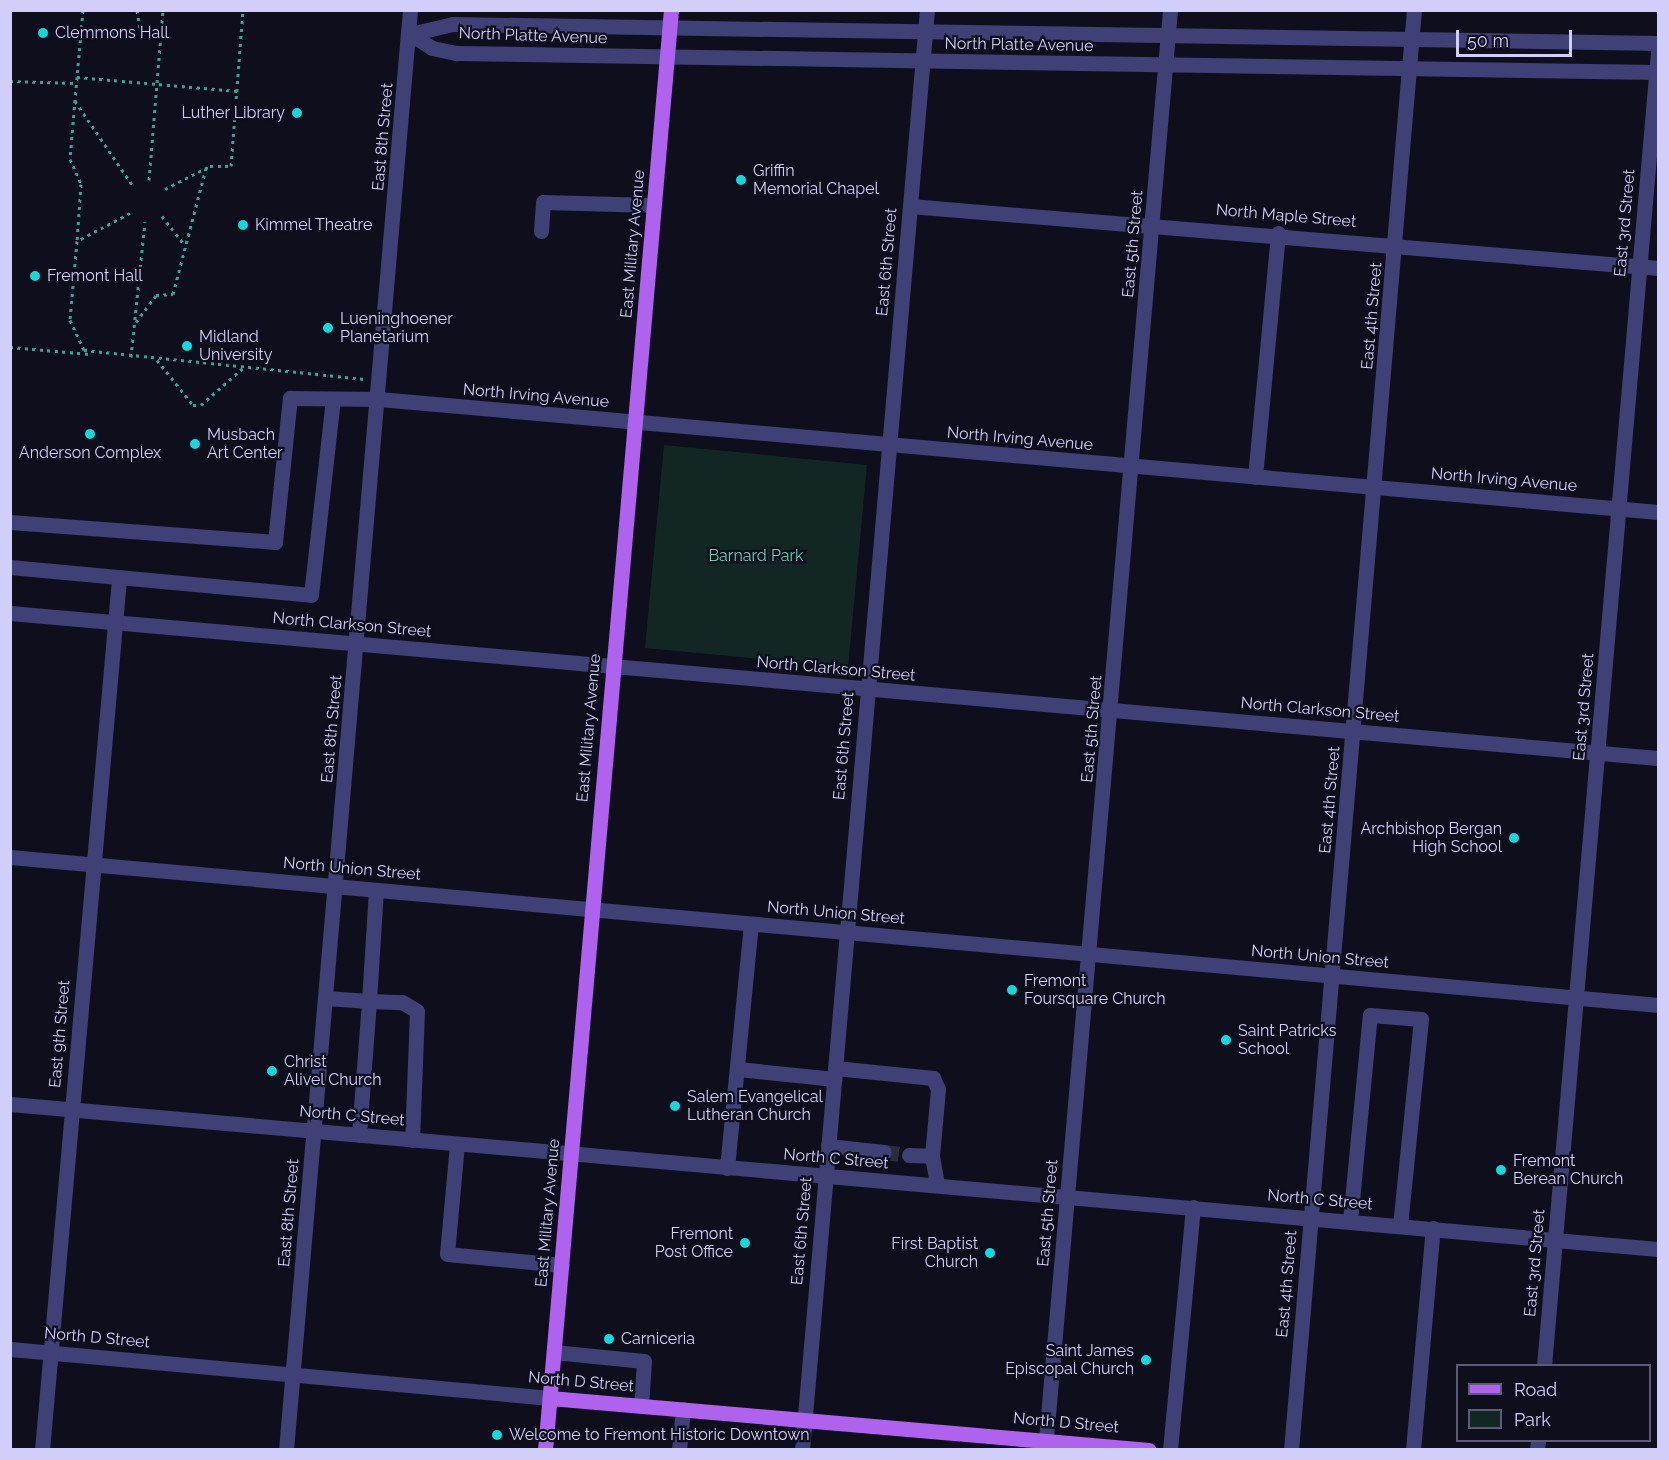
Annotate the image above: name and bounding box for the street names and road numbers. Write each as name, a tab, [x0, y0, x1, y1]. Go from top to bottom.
street label: North Platte Avenue	[458, 24, 608, 48]
street label: North Platte Avenue	[944, 34, 1094, 56]
street label: East 8th Street	[369, 82, 397, 192]
street label: East 3rd Street	[1611, 168, 1639, 278]
street label: East Military Avenue	[617, 169, 649, 319]
street label: East 5th Street	[1119, 190, 1147, 298]
street label: North Maple Street	[1215, 200, 1357, 232]
street label: East 6th Street	[873, 207, 901, 317]
street label: East 4th Street	[1358, 262, 1386, 370]
street label: North Irving Avenue	[462, 380, 610, 412]
street label: North Irving Avenue	[946, 423, 1094, 455]
street label: North Irving Avenue	[1430, 464, 1578, 496]
street label: North Clarkson Street	[272, 608, 432, 642]
street label: North Clarkson Street	[756, 652, 916, 686]
street label: East 3rd Street	[1570, 652, 1598, 762]
street label: East Military Avenue	[573, 653, 605, 803]
street label: East 8th Street	[318, 674, 346, 784]
street label: East 5th Street	[1078, 675, 1106, 783]
street label: East 6th Street	[830, 691, 858, 801]
street label: North Clarkson Street	[1240, 693, 1400, 727]
street label: East 4th Street	[1316, 746, 1344, 854]
street label: North Union Street	[282, 853, 422, 885]
street label: North Union Street	[766, 897, 906, 929]
street label: North Union Street	[1250, 941, 1390, 973]
street label: East 9th Street	[46, 979, 74, 1089]
street label: North C Street	[299, 1102, 405, 1130]
street label: East Military Avenue	[532, 1138, 564, 1288]
street label: North C Street	[783, 1145, 889, 1173]
street label: East 8th Street	[275, 1158, 303, 1268]
street label: East 5th Street	[1034, 1159, 1062, 1267]
street label: East 6th Street	[788, 1176, 816, 1286]
street label: North C Street	[1267, 1186, 1373, 1214]
street label: East 3rd Street	[1521, 1208, 1549, 1318]
street label: East 4th Street	[1273, 1230, 1301, 1338]
street label: North D Street	[43, 1324, 151, 1352]
street label: North D Street	[527, 1368, 635, 1396]
street label: North D Street	[1012, 1409, 1120, 1437]

